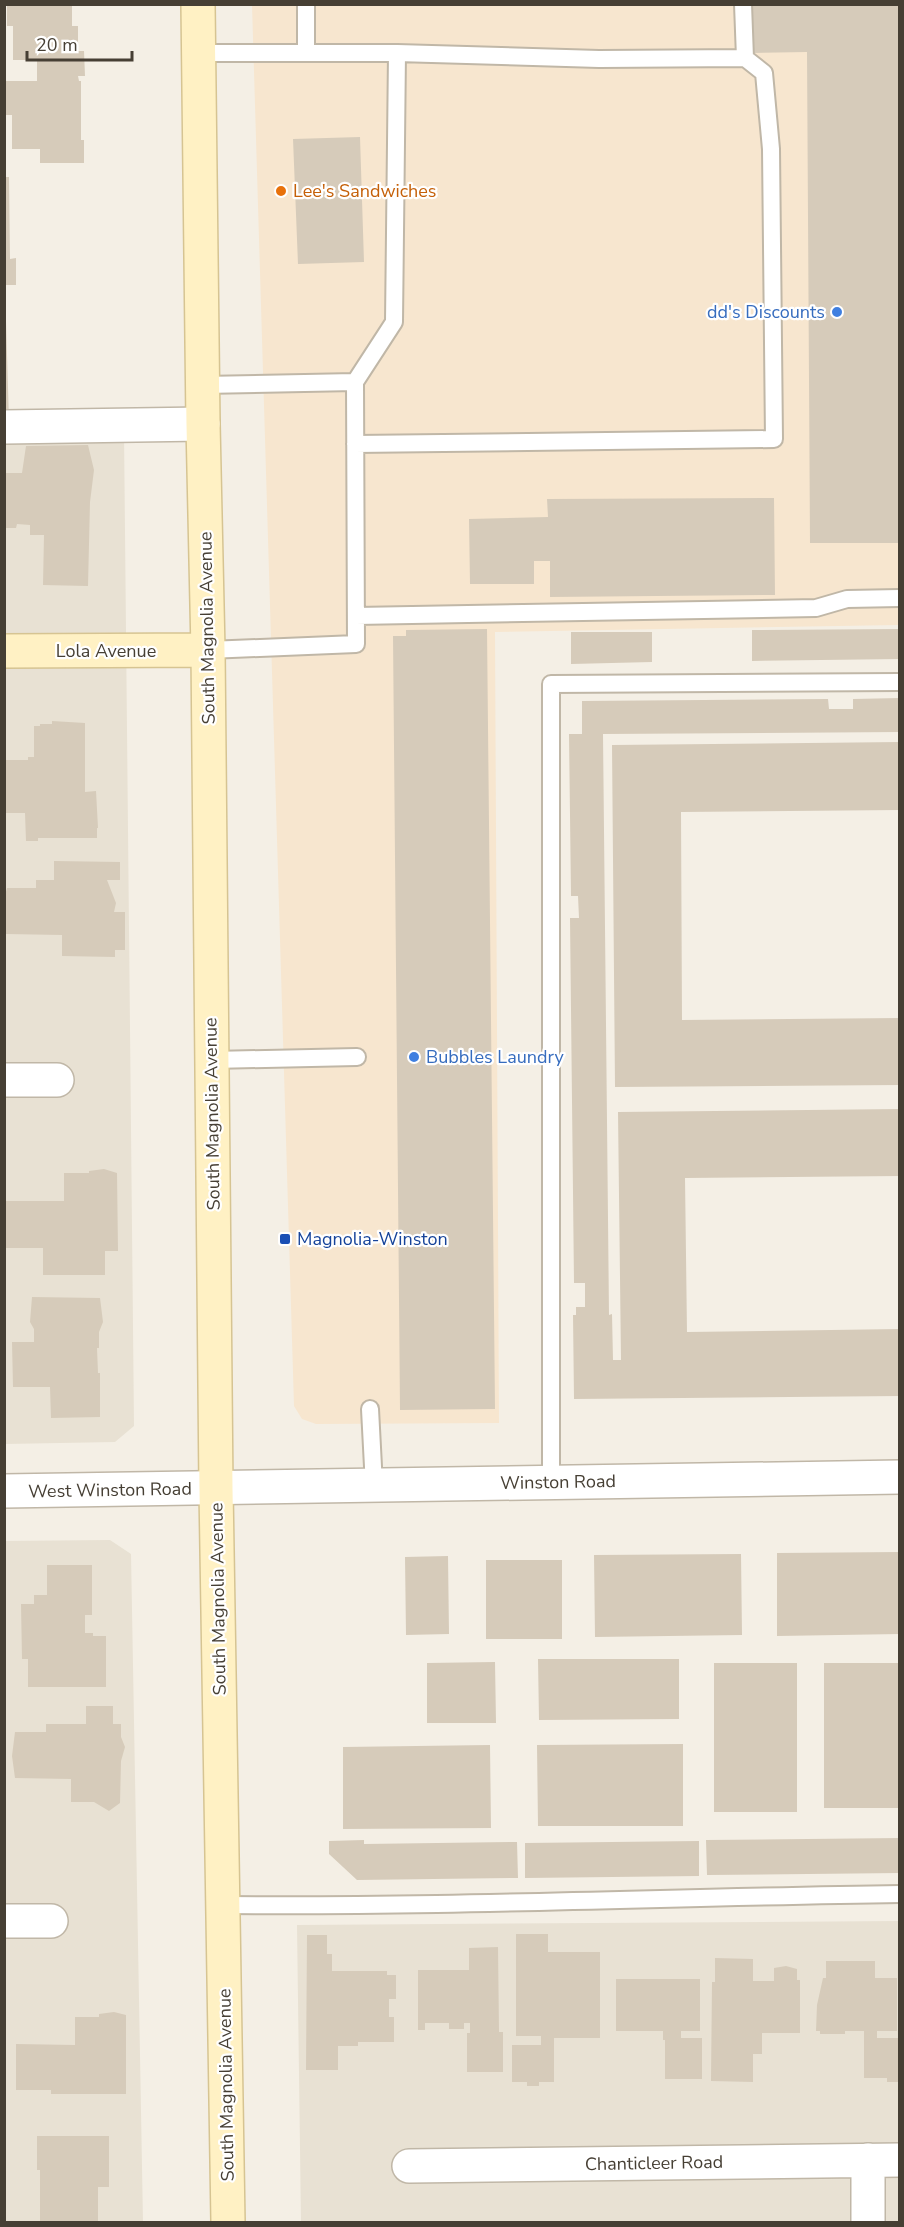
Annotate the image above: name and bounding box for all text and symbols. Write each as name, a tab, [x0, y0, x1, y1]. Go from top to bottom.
scale bar	[27, 24, 132, 62]
text: 20 m	[36, 33, 78, 57]
place label: Lee's Sandwiches	[293, 179, 437, 203]
marker: Lee's Sandwiches	[274, 184, 288, 198]
place label: dd's Discounts	[707, 300, 825, 324]
marker: dd's Discounts	[830, 305, 844, 319]
street label: South Magnolia Avenue	[193, 531, 221, 725]
street label: Lola Avenue	[56, 639, 156, 663]
street label: South Magnolia Avenue	[198, 1017, 226, 1211]
place label: Bubbles Laundry	[426, 1045, 564, 1069]
marker: Bubbles Laundry	[407, 1050, 421, 1064]
place label: Magnolia-Winston	[297, 1227, 448, 1251]
marker: Magnolia-Winston	[278, 1232, 292, 1246]
street label: Winston Road	[500, 1469, 616, 1495]
street label: West Winston Road	[28, 1477, 192, 1503]
street label: South Magnolia Avenue	[204, 1502, 232, 1696]
street label: South Magnolia Avenue	[212, 1988, 240, 2182]
street label: Chanticleer Road	[585, 2150, 723, 2176]

